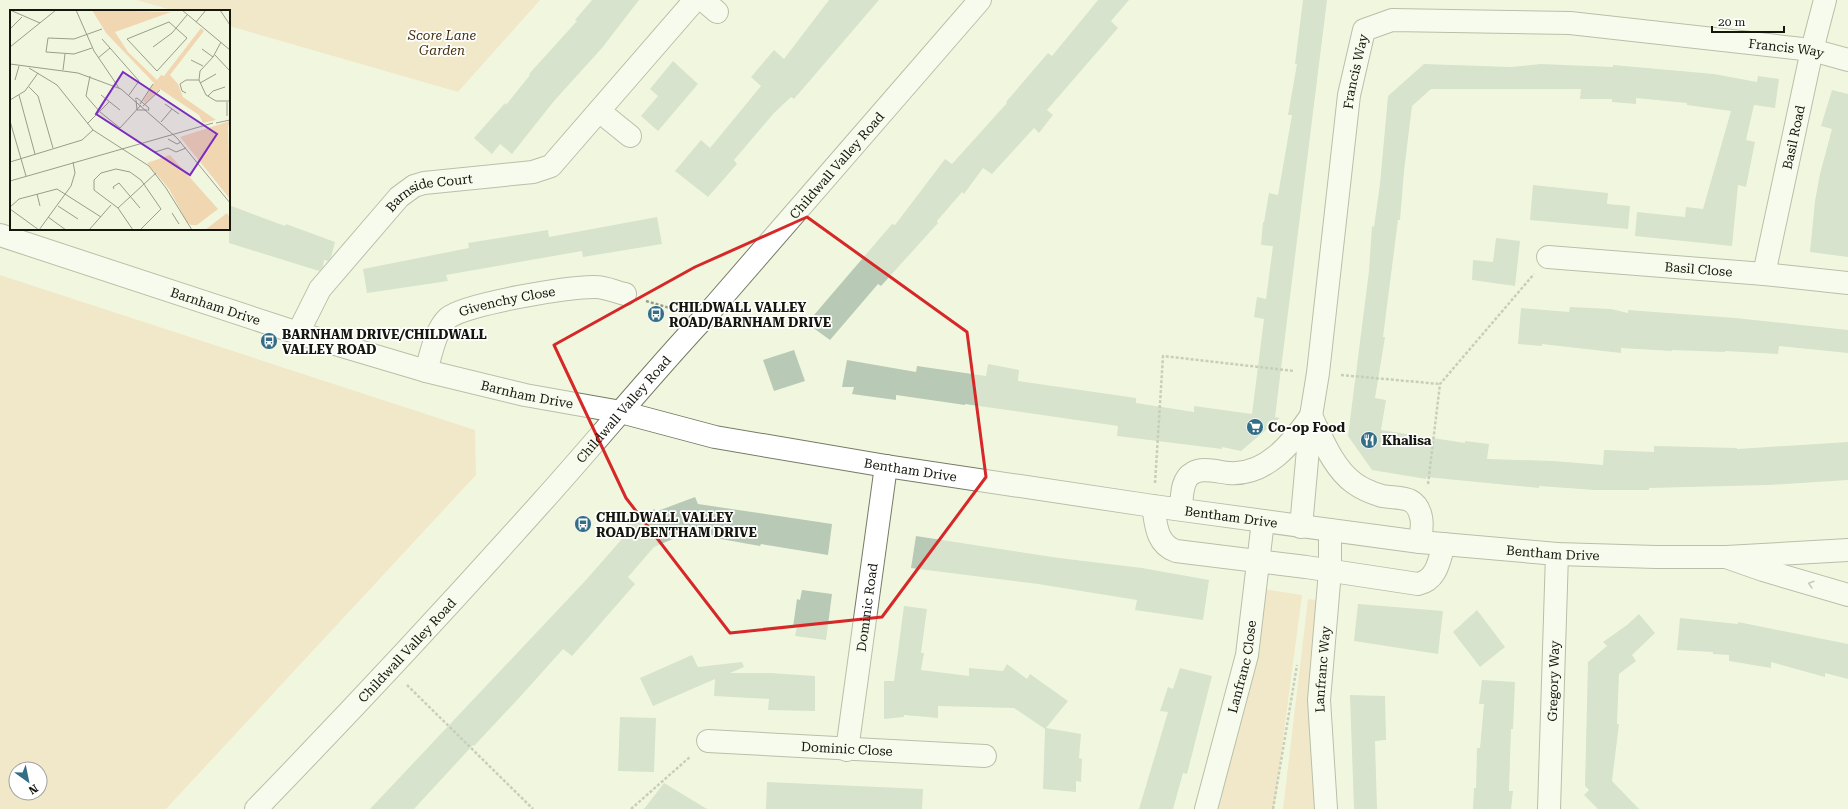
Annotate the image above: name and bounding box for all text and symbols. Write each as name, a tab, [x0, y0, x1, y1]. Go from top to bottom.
scale bar	[1712, 8, 1784, 34]
inset map	[10, 10, 230, 230]
text: 20 m	[1718, 15, 1745, 29]
park label: Score Lane Garden	[407, 28, 477, 58]
street label: Francis Way	[1340, 32, 1371, 110]
street label: Francis Way	[1748, 36, 1826, 61]
street label: Basil Road	[1780, 103, 1808, 171]
street label: Childwall Valley Road	[787, 109, 888, 222]
street label: Barnside Court	[383, 171, 473, 215]
street label: Basil Close	[1664, 259, 1733, 279]
street label: Givenchy Close	[457, 284, 556, 320]
street label: Barnham Drive	[169, 285, 262, 328]
place label: CHILDWALL VALLEY ROAD/BARNHAM DRIVE	[669, 300, 831, 330]
bus stop icon: CHILDWALL VALLEY ROAD/BARNHAM DRIVE	[646, 304, 666, 324]
place label: BARNHAM DRIVE/CHILDWALL VALLEY ROAD	[282, 327, 487, 357]
bus stop icon: BARNHAM DRIVE/CHILDWALL VALLEY ROAD	[259, 331, 279, 351]
street label: Childwall Valley Road	[573, 352, 674, 466]
street label: Barnham Drive	[479, 378, 574, 411]
supermarket icon: Co-op Food	[1245, 417, 1265, 437]
place label: Co-op Food	[1268, 420, 1346, 435]
restaurant icon: Khalisa	[1359, 430, 1379, 450]
place label: Khalisa	[1382, 433, 1432, 448]
street label: Bentham Drive	[863, 455, 958, 485]
street label: Bentham Drive	[1183, 503, 1278, 531]
place label: CHILDWALL VALLEY ROAD/BENTHAM DRIVE	[596, 510, 757, 540]
bus stop icon: CHILDWALL VALLEY ROAD/BENTHAM DRIVE	[573, 514, 593, 534]
street label: Bentham Drive	[1505, 543, 1600, 563]
street label: Dominic Road	[854, 562, 881, 653]
one-way arrow	[1807, 580, 1814, 589]
street label: Childwall Valley Road	[355, 595, 459, 706]
street label: Lanfranc Close	[1225, 620, 1259, 715]
street label: Lanfranc Way	[1312, 625, 1333, 713]
street label: Gregory Way	[1545, 640, 1562, 722]
street label: Dominic Close	[801, 739, 893, 759]
north arrow	[8, 761, 48, 801]
text: N	[26, 781, 40, 797]

